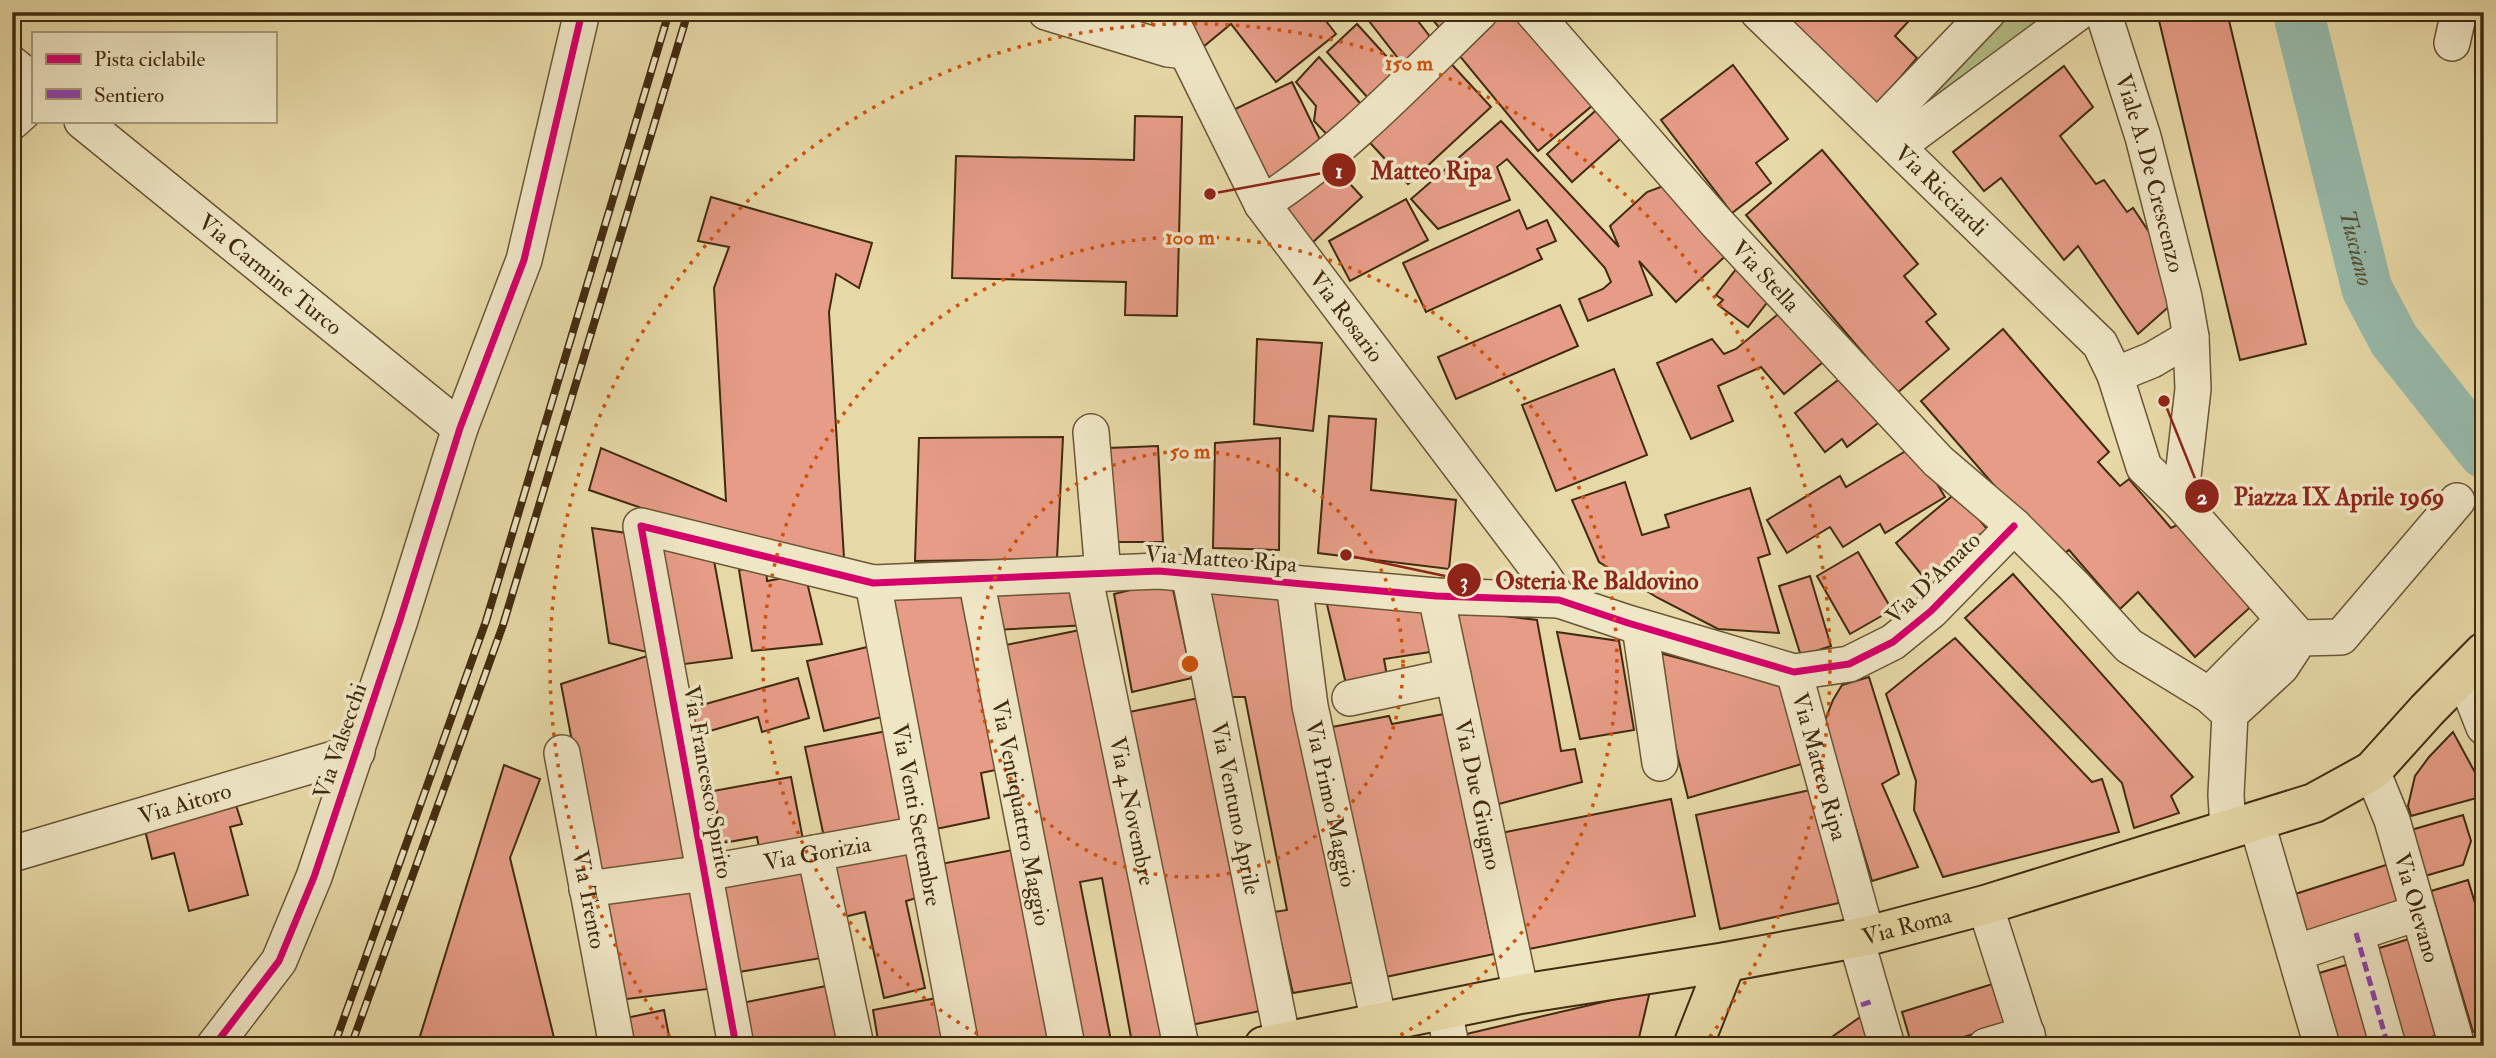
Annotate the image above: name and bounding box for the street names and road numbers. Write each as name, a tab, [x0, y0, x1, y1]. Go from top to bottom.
street label: Viale A. De Crescenzo	[2109, 70, 2192, 275]
street label: Via Ricciardi	[1889, 138, 1995, 242]
street label: Via Carmine Turco	[193, 207, 349, 341]
street label: Via Stella	[1725, 234, 1807, 318]
street label: Via Rosario	[1303, 265, 1391, 368]
street label: Via D'Amato	[1880, 526, 1986, 630]
street label: Via Matteo Ripa	[1144, 539, 1298, 580]
street label: Via Valsecchi	[307, 679, 373, 803]
street label: Via Francesco Spirito	[676, 683, 739, 881]
street label: Via Matteo Ripa	[1786, 689, 1855, 844]
street label: Via Ventiquattro Maggio	[985, 697, 1058, 928]
street label: Via Due Giugno	[1448, 717, 1509, 872]
street label: Via Primo Maggio	[1299, 718, 1364, 890]
street label: Via Ventuno Aprile	[1205, 719, 1268, 898]
street label: Via Venti Settembre	[886, 721, 949, 909]
street label: Via 4 Novembre	[1103, 734, 1162, 888]
street label: Via Aitoro	[135, 776, 234, 830]
street label: Via Gorizia	[761, 829, 874, 877]
street label: Via Trento	[566, 848, 613, 951]
street label: Via Olevano	[2388, 849, 2447, 966]
street label: Via Roma	[1859, 900, 1955, 951]

